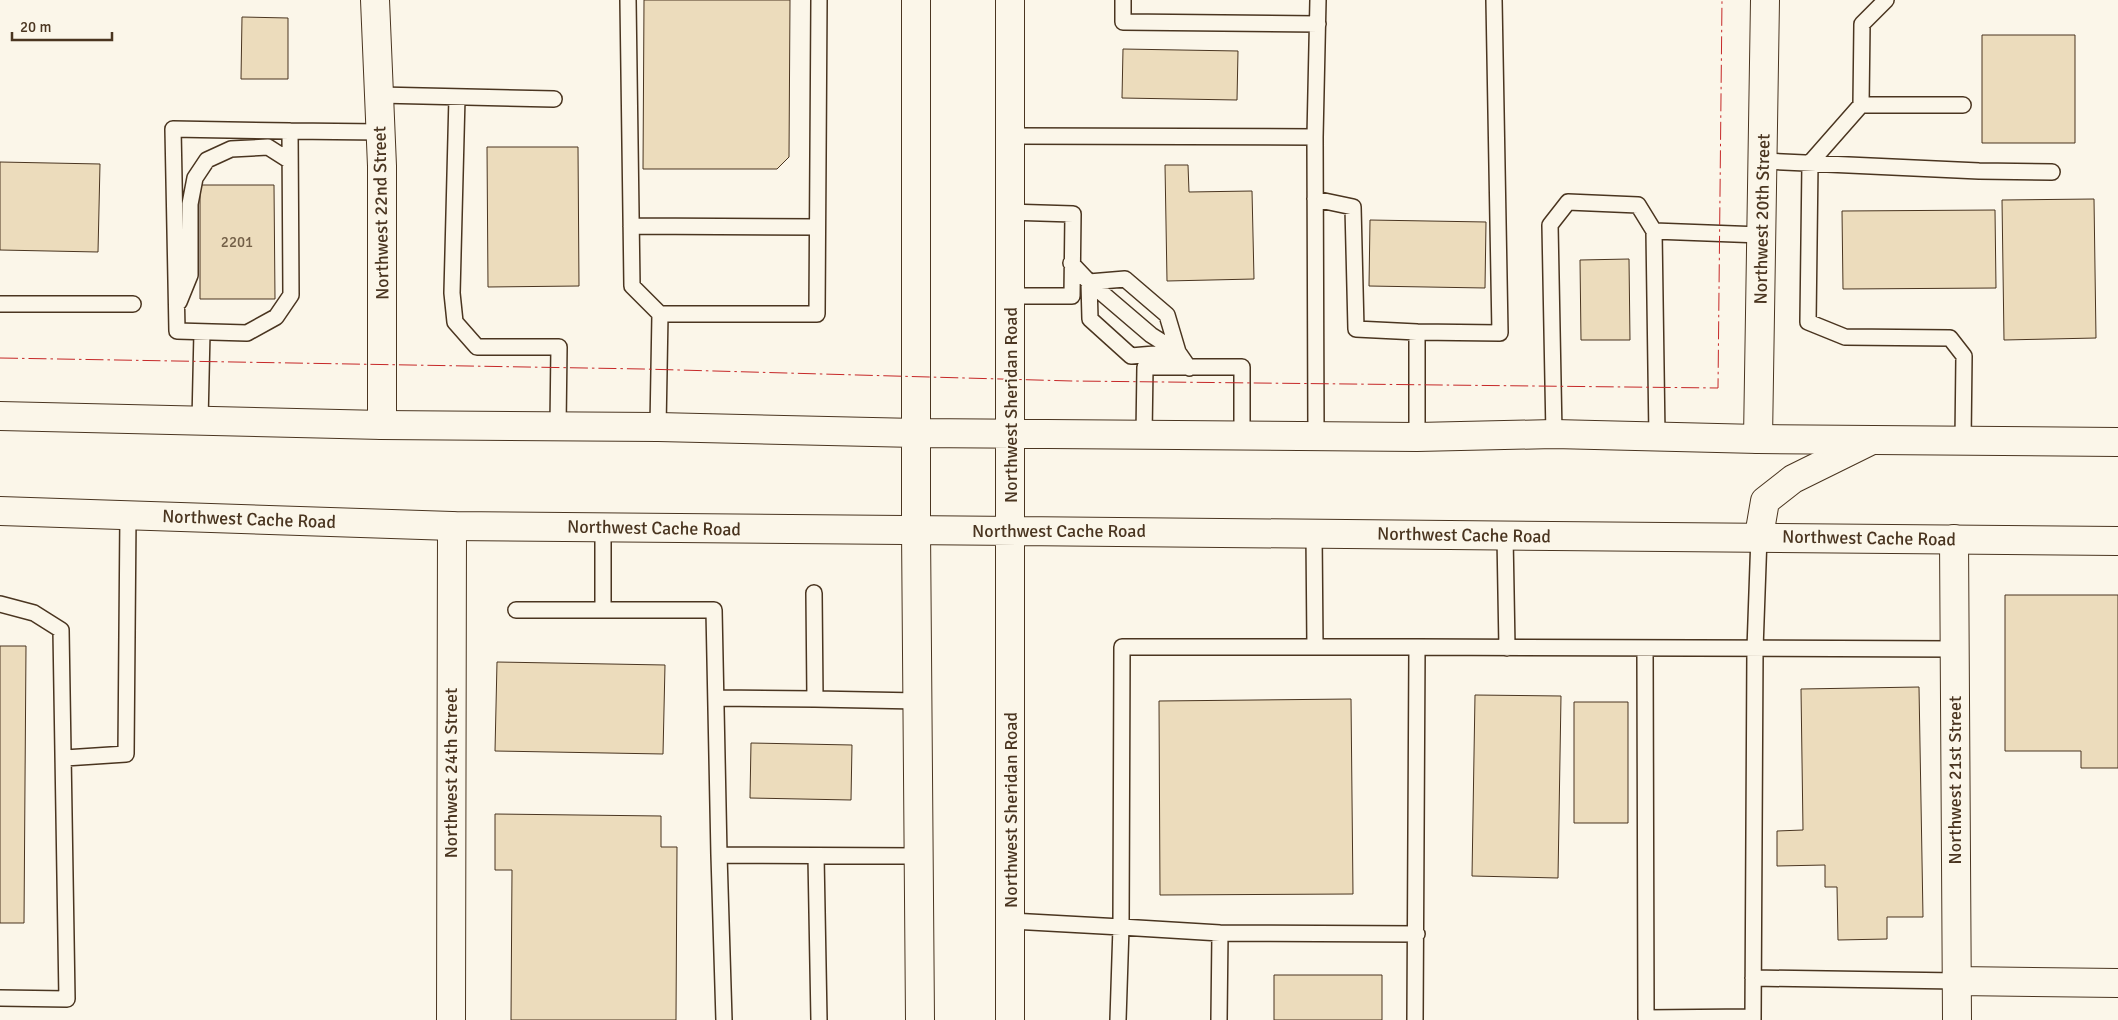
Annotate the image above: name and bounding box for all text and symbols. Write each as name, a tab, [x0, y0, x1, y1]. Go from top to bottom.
scale bar	[12, 10, 112, 42]
text: 20 m	[20, 18, 51, 36]
street label: Northwest 22nd Street	[368, 126, 394, 300]
street label: Northwest 20th Street	[1750, 133, 1774, 305]
house number: 2201	[221, 233, 253, 251]
street label: Northwest Sheridan Road	[1000, 307, 1022, 503]
street label: Northwest Cache Road	[162, 505, 336, 533]
street label: Northwest Cache Road	[567, 515, 741, 541]
street label: Northwest Cache Road	[972, 520, 1146, 542]
street label: Northwest Cache Road	[1377, 522, 1551, 548]
street label: Northwest Cache Road	[1782, 525, 1956, 551]
street label: Northwest 24th Street	[440, 688, 462, 858]
street label: Northwest 21st Street	[1944, 696, 1966, 864]
street label: Northwest Sheridan Road	[1000, 712, 1022, 908]

